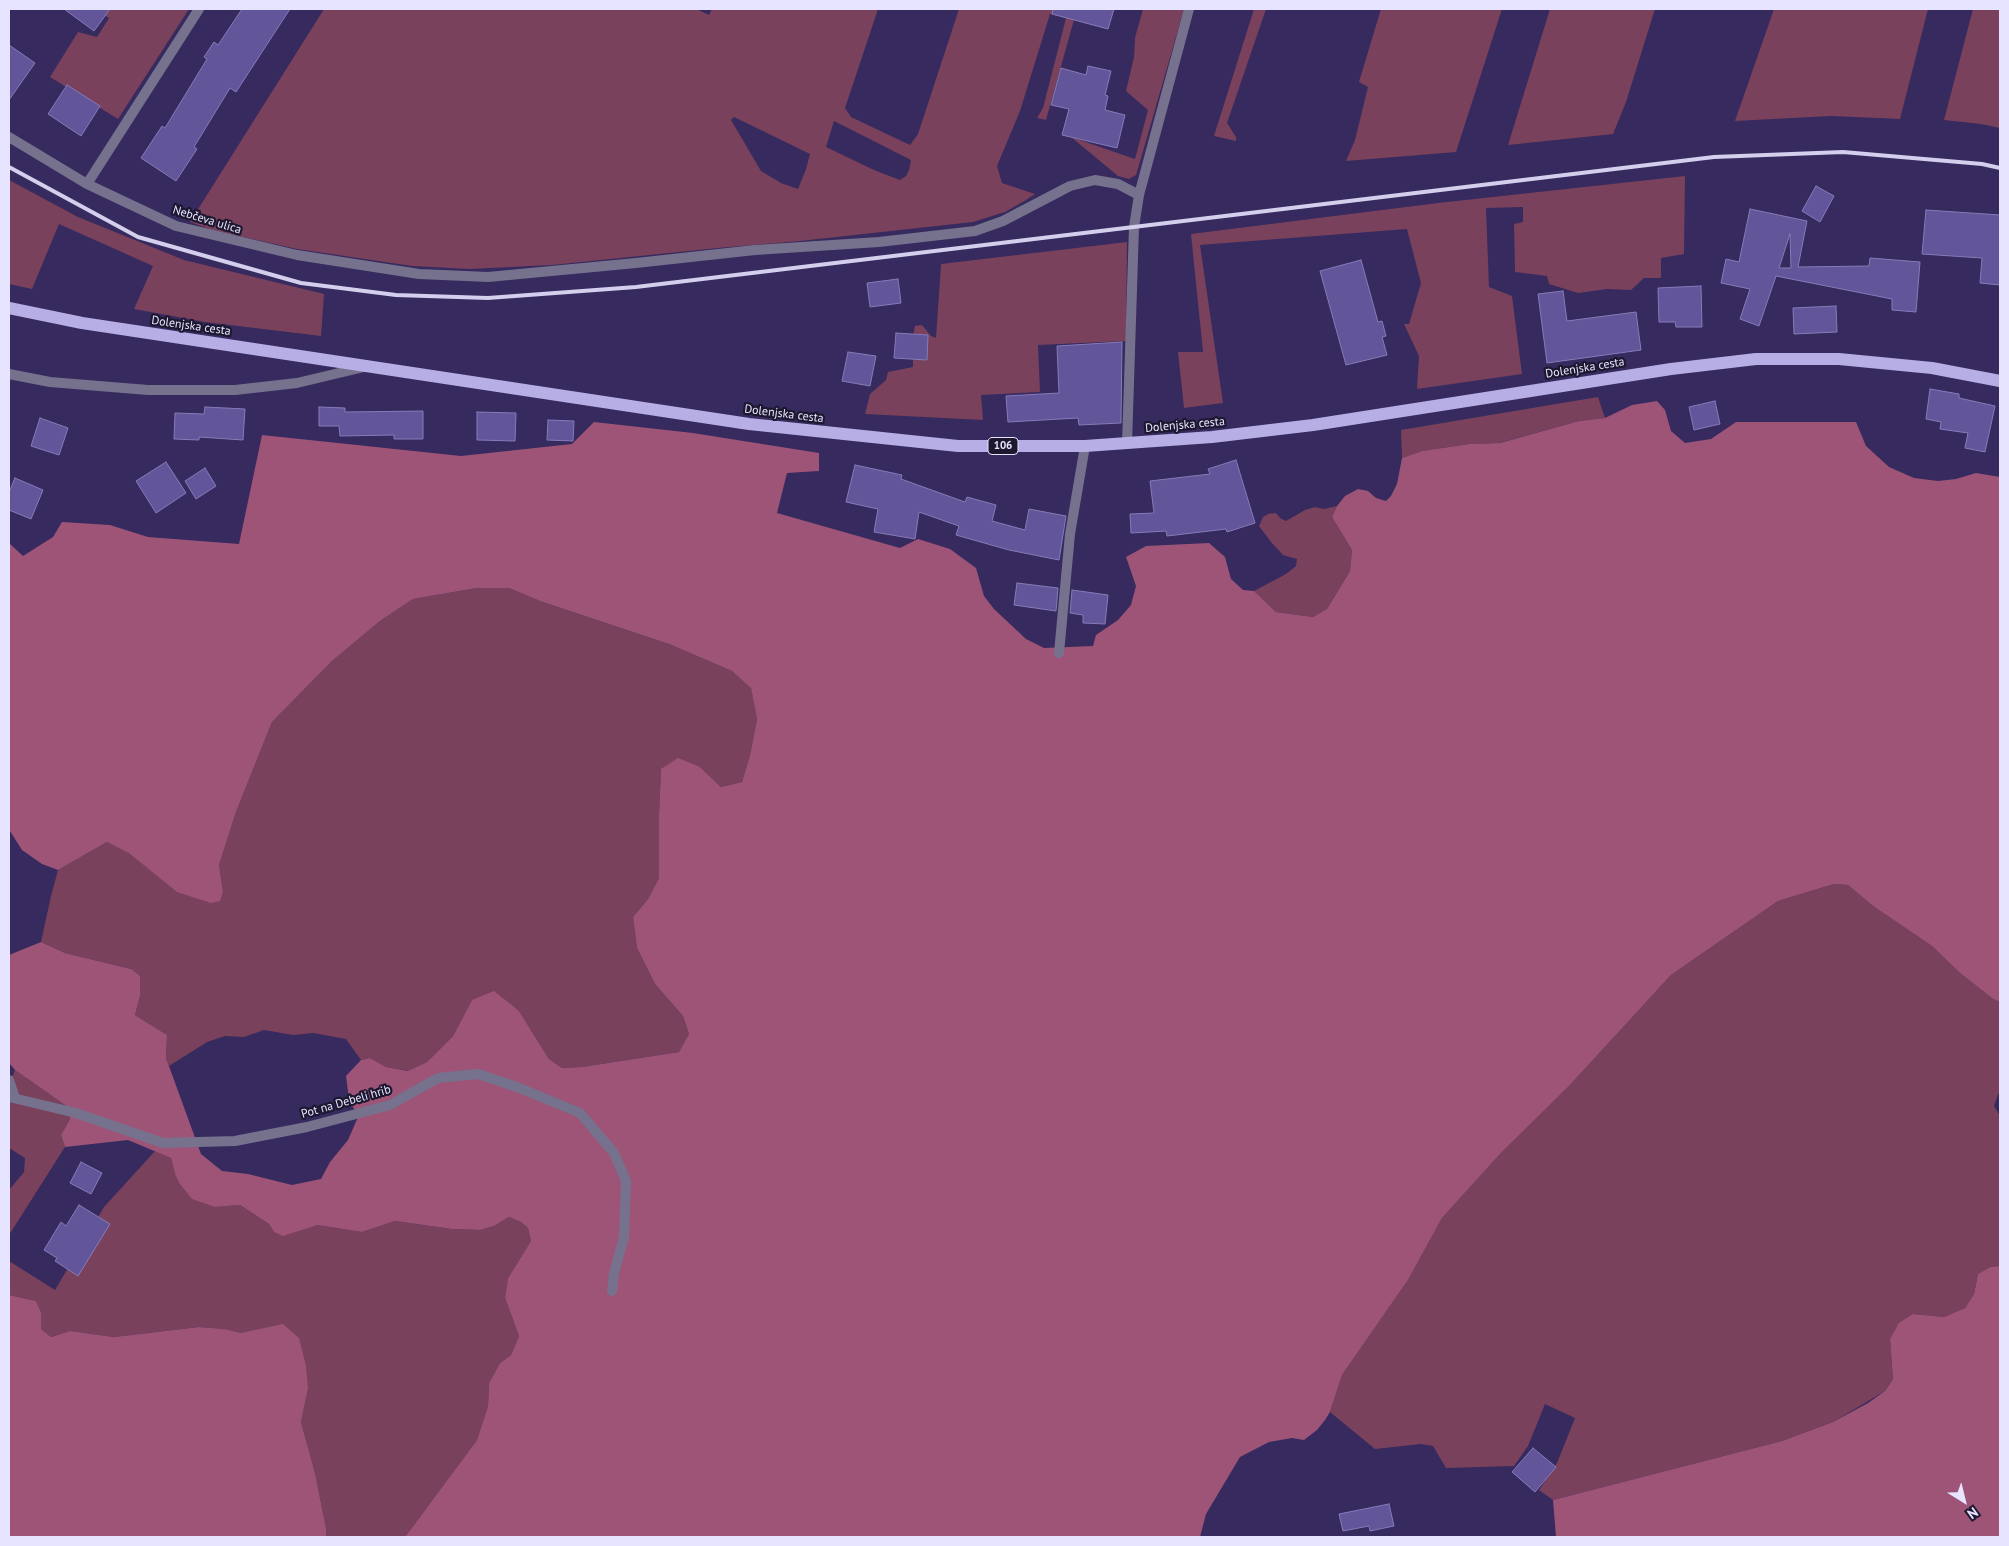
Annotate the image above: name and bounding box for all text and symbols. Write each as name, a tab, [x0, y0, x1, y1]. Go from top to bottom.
street label: Nebčeva ulica	[171, 203, 243, 237]
street label: Dolenjska cesta	[150, 313, 232, 339]
street label: Dolenjska cesta	[1544, 355, 1626, 381]
street label: Dolenjska cesta	[743, 402, 825, 426]
street label: Dolenjska cesta	[1145, 414, 1225, 436]
road number: 106	[988, 438, 1018, 454]
street label: Pot na Debeli hrib	[300, 1082, 392, 1122]
north arrow	[1939, 1476, 1989, 1526]
text: N	[1964, 1503, 1982, 1523]

